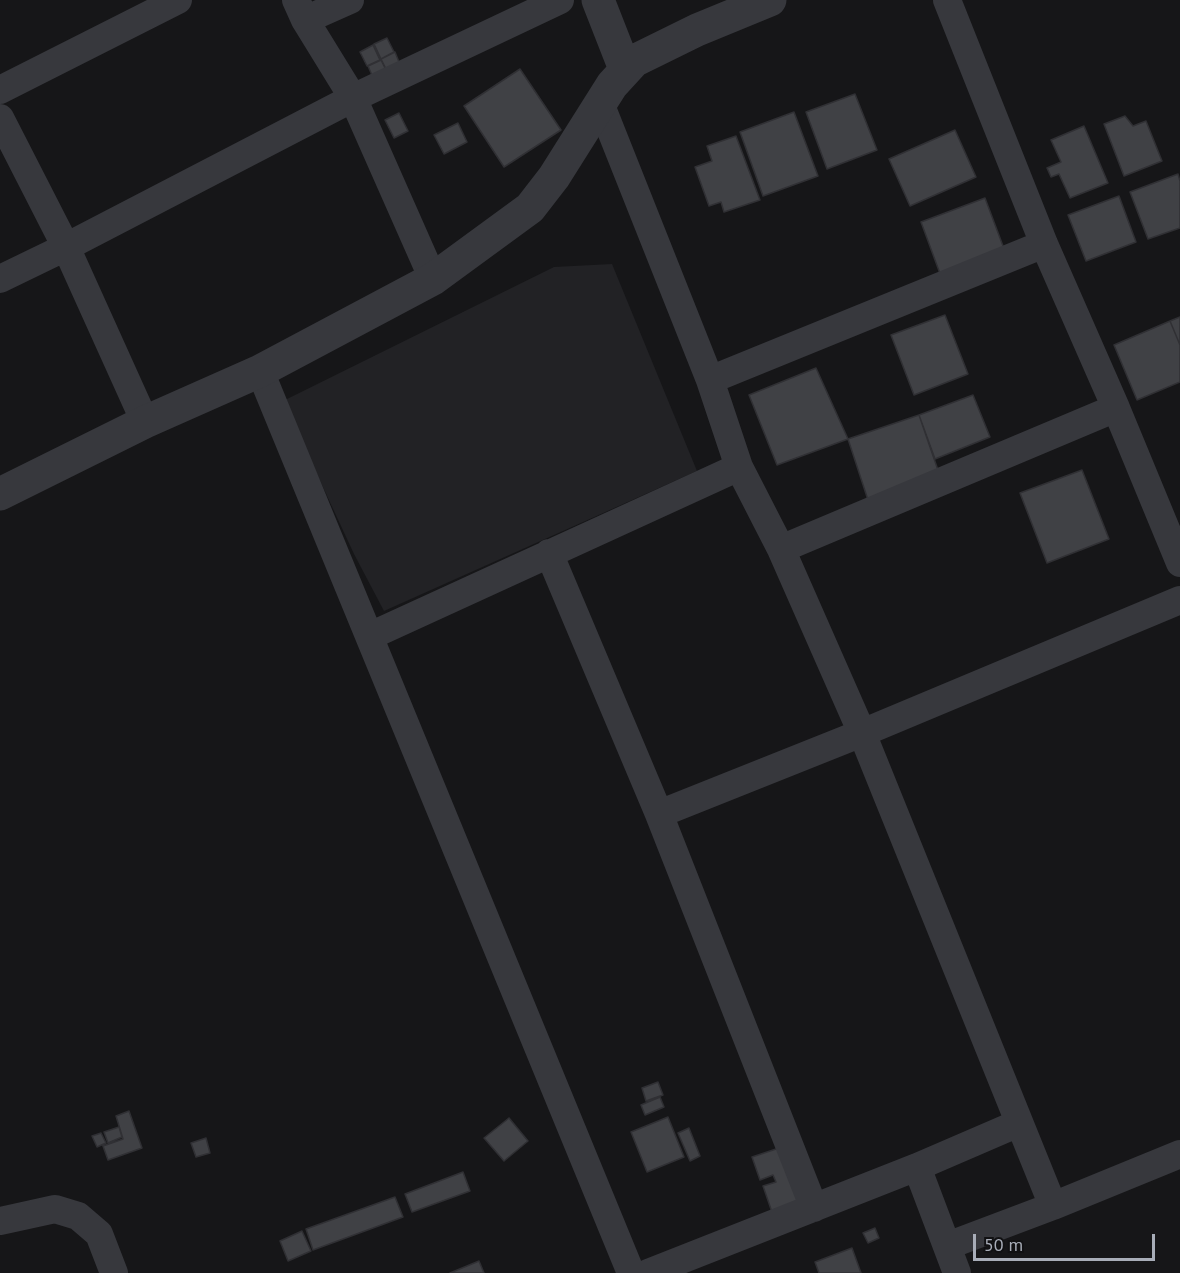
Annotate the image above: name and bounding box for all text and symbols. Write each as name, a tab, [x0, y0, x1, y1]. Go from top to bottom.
scale bar	[976, 1222, 1158, 1260]
text: 50 m	[984, 1233, 1023, 1256]

